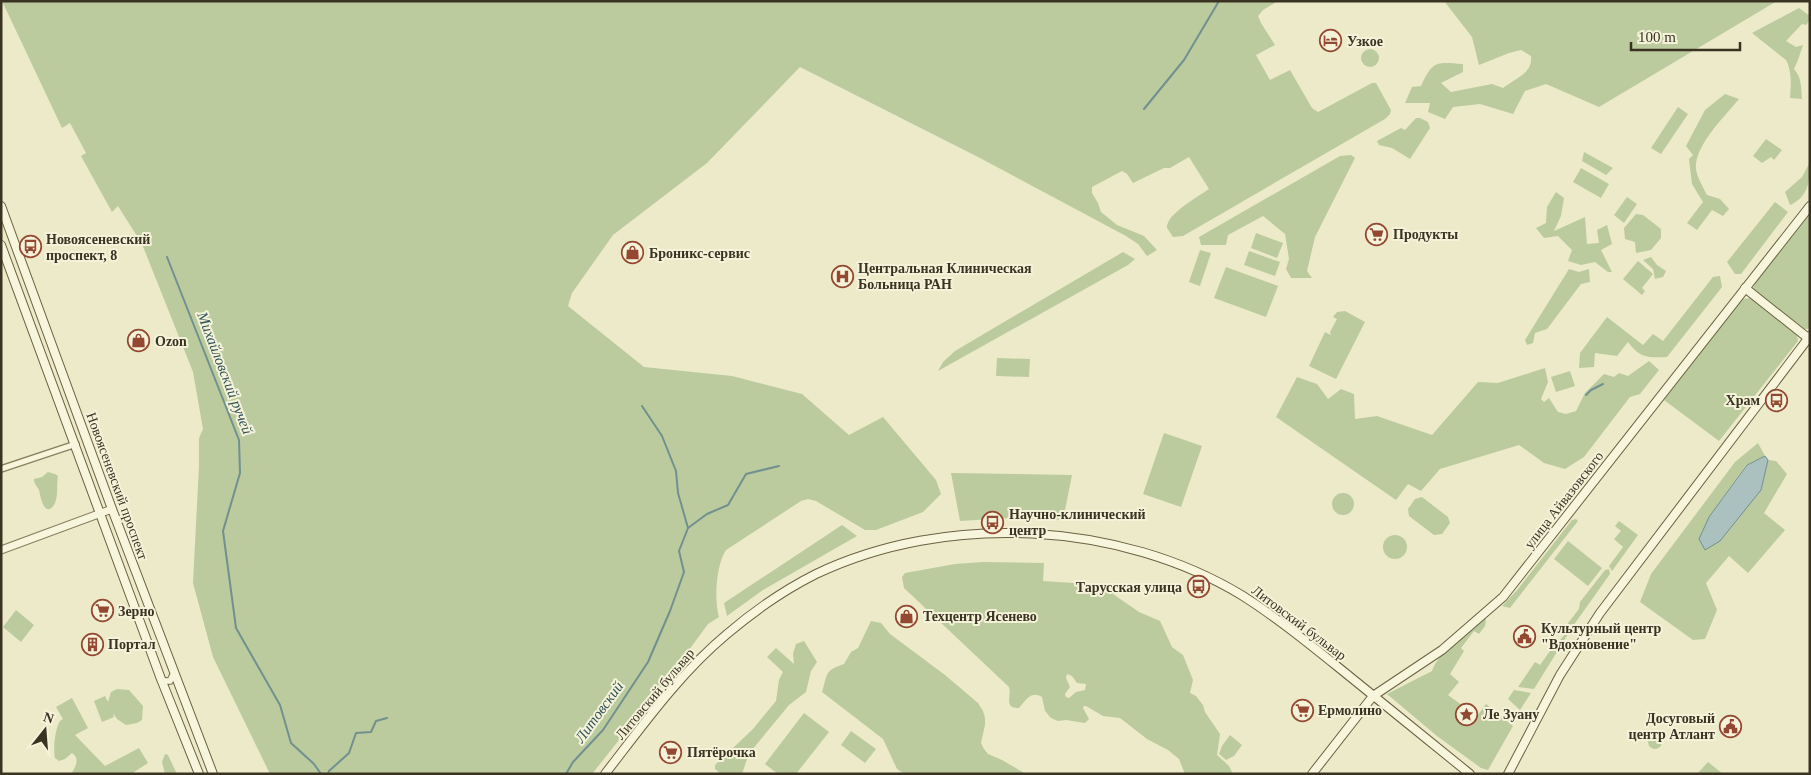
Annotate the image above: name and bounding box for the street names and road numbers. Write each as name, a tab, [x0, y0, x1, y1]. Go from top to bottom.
street label: Новоясеневский проспект	[83, 410, 151, 562]
street label: улица Айвазовского	[1521, 448, 1607, 552]
street label: Литовский бульвар	[1249, 583, 1349, 663]
street label: Литовский бульвар	[613, 646, 697, 742]

